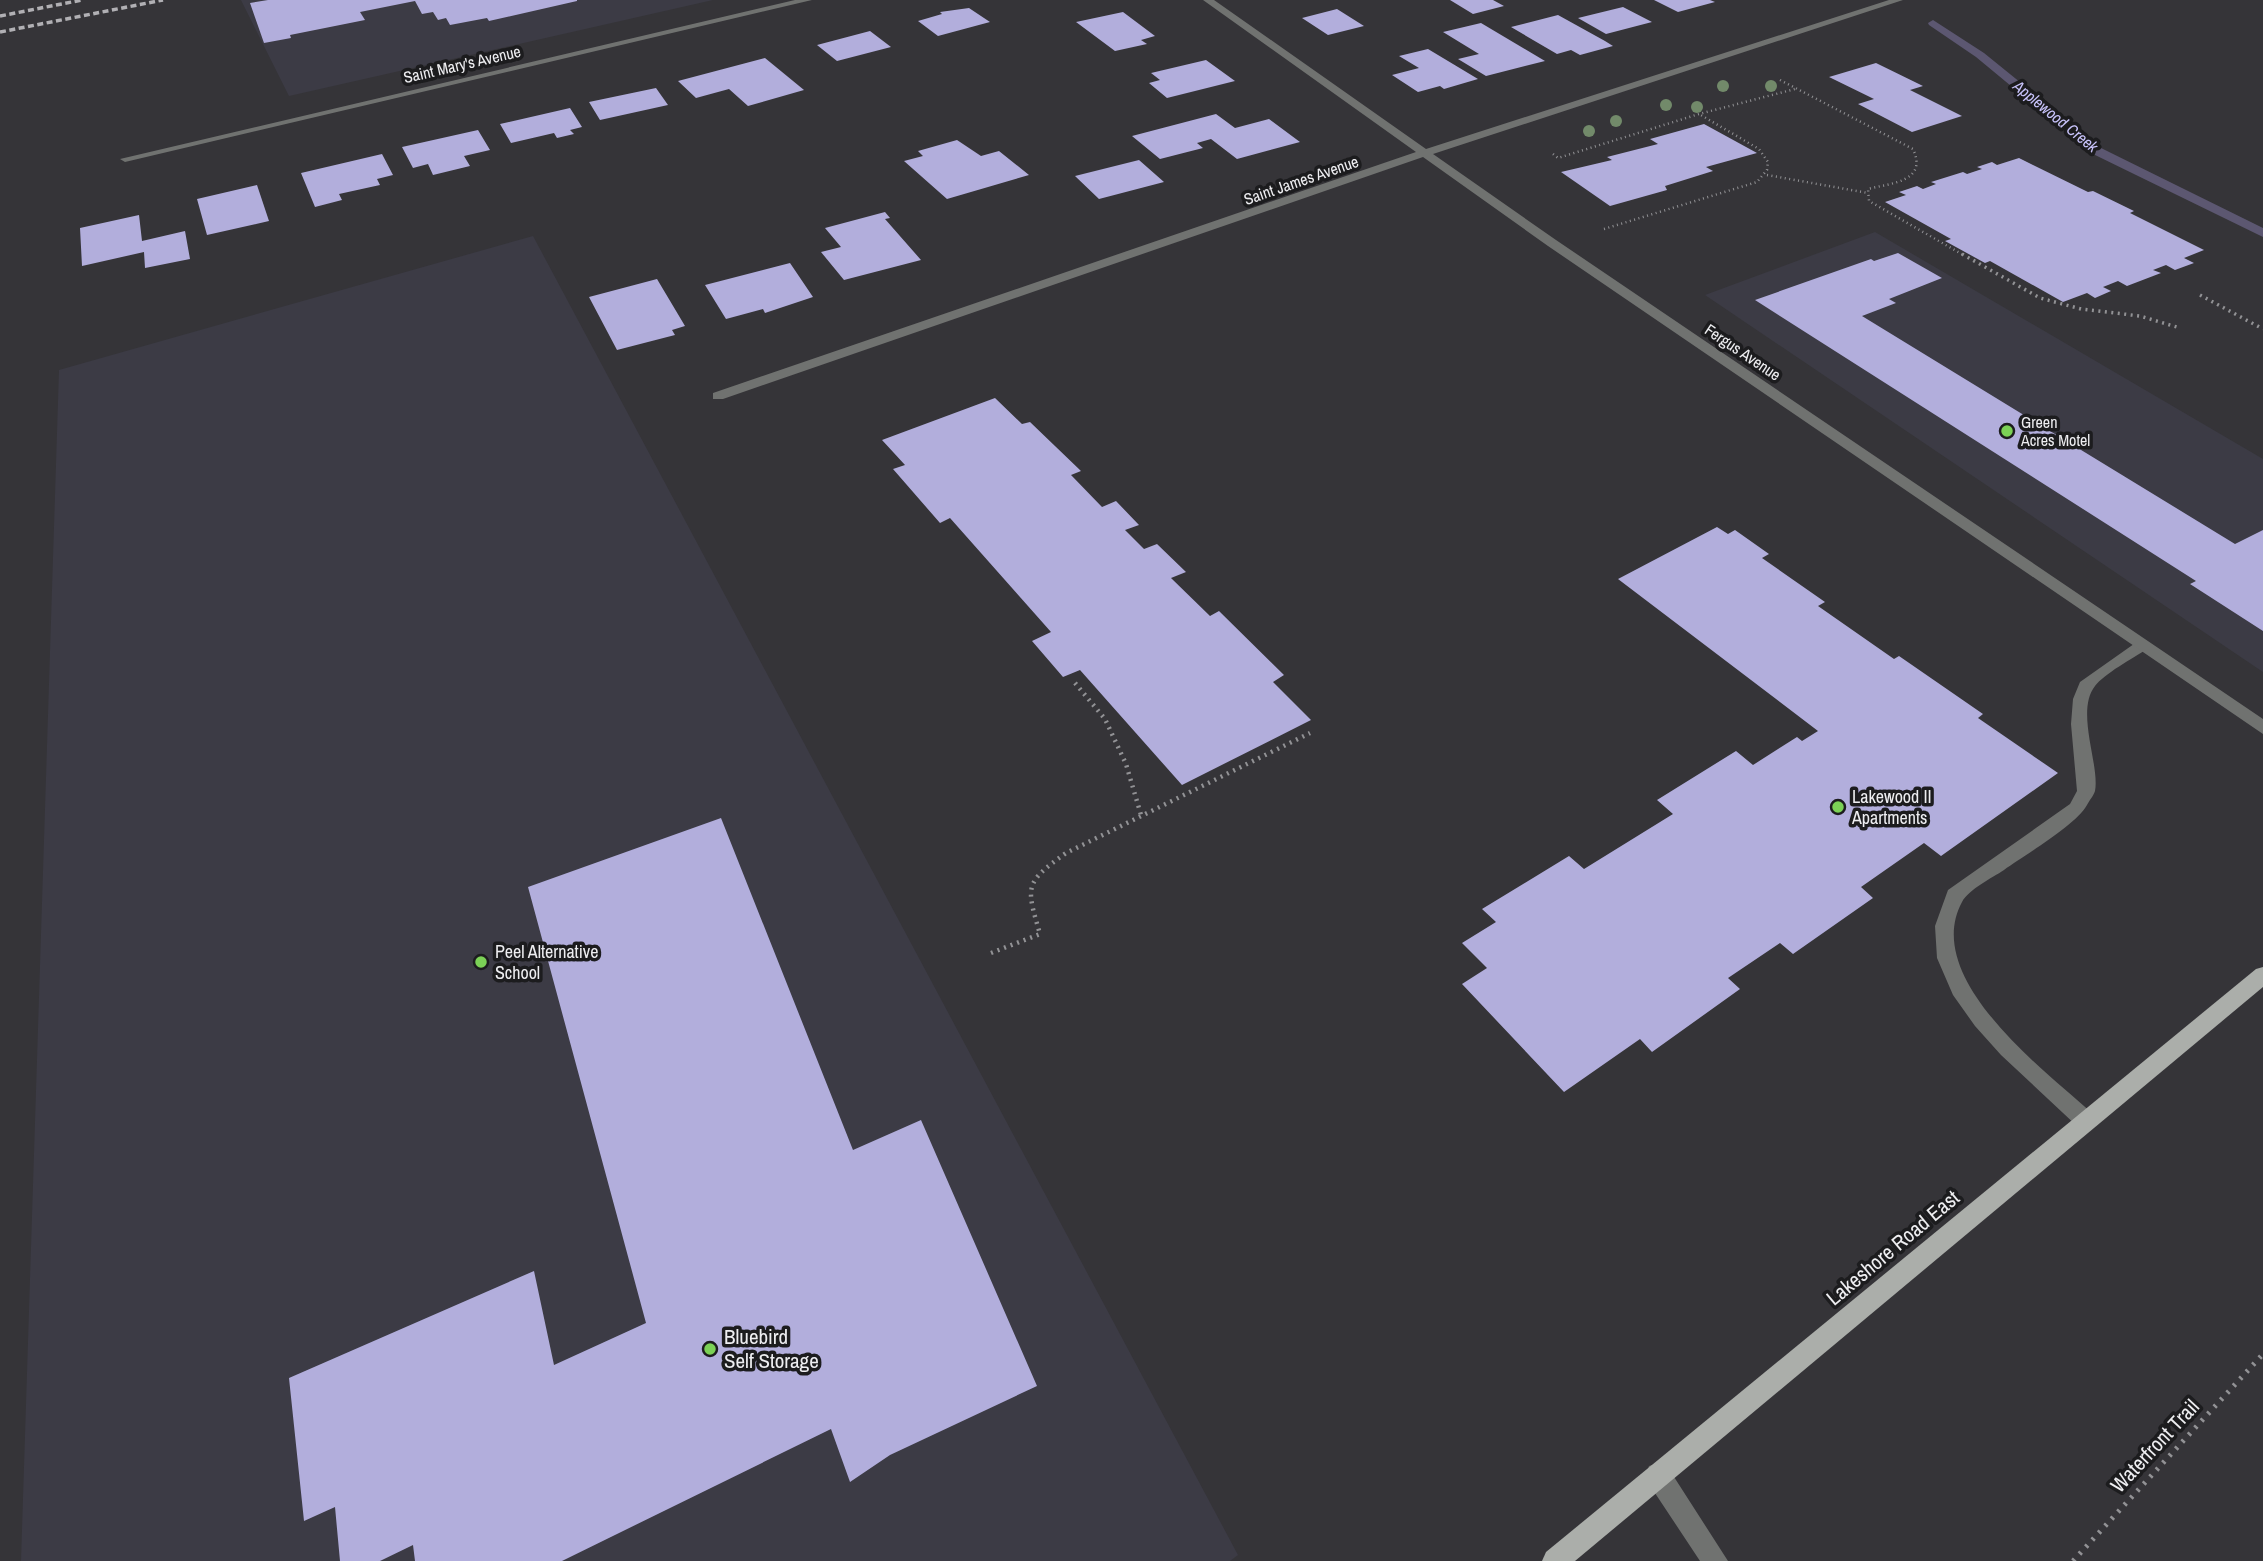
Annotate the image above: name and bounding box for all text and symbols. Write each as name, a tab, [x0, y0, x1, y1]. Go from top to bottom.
street label: Saint Mary's Avenue	[401, 40, 523, 88]
water label: Applewood Creek	[2008, 74, 2103, 157]
street label: Saint James Avenue	[1241, 150, 1361, 210]
street label: Fergus Avenue	[1701, 318, 1785, 386]
place label: Green Acres Motel	[2020, 411, 2090, 451]
marker: Green Acres Motel	[1999, 423, 2015, 439]
place label: Lakewood II Apartments	[1851, 784, 1932, 830]
marker: Lakewood II Apartments	[1830, 799, 1846, 815]
place label: Peel Alternative School	[495, 939, 598, 985]
marker: Peel Alternative School	[473, 954, 489, 970]
street label: Lakeshore Road East	[1820, 1183, 1966, 1312]
place label: Bluebird Self Storage	[724, 1322, 819, 1375]
marker: Bluebird Self Storage	[702, 1341, 718, 1357]
street label: Waterfront Trail	[2104, 1393, 2205, 1499]

